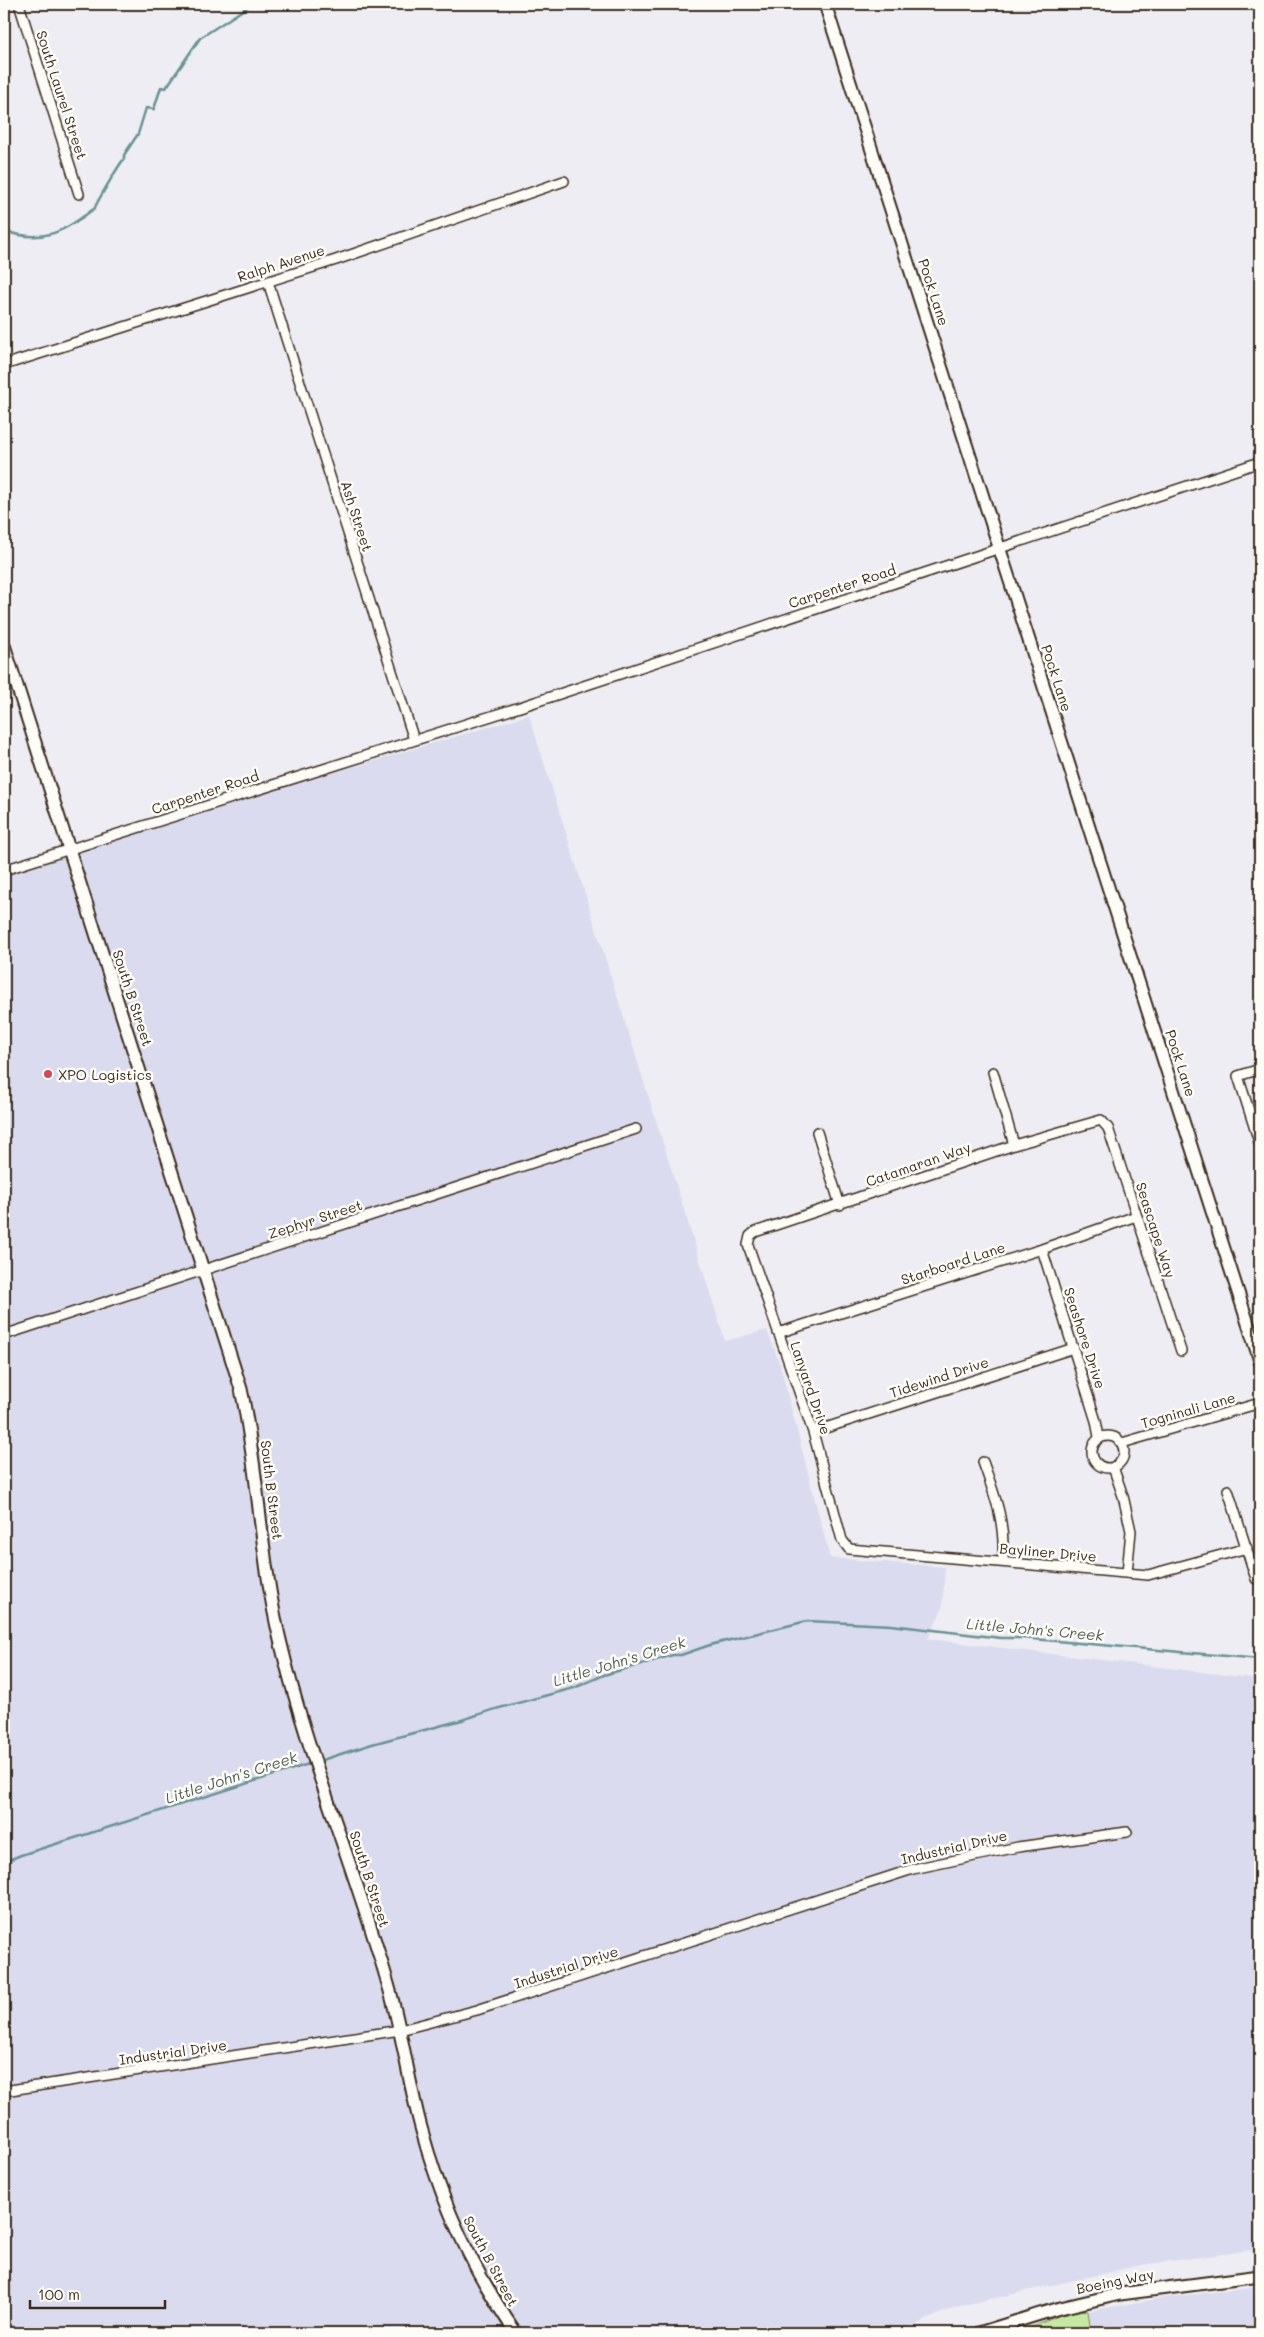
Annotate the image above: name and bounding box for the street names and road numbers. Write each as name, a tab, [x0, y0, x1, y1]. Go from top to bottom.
street label: South Laurel Street	[32, 28, 92, 162]
street label: Ralph Avenue	[235, 240, 327, 286]
street label: Pock Lane	[914, 256, 954, 328]
street label: Ash Street	[337, 478, 377, 554]
street label: Carpenter Road	[786, 560, 898, 612]
street label: Pock Lane	[1037, 642, 1077, 714]
street label: Carpenter Road	[149, 766, 261, 818]
street label: South B Street	[108, 947, 158, 1049]
street label: Pock Lane	[1161, 1027, 1201, 1099]
street label: Catamaran Way	[863, 1137, 973, 1191]
street label: Seascape Way	[1132, 1180, 1180, 1280]
street label: Zephyr Street	[265, 1195, 365, 1243]
street label: Starboard Lane	[898, 1237, 1008, 1289]
street label: Seashore Drive	[1060, 1285, 1110, 1391]
street label: Lanyard Drive	[786, 1339, 836, 1437]
street label: Tidewind Drive	[887, 1352, 991, 1402]
street label: Togninali Lane	[1139, 1387, 1237, 1433]
street label: South B Street	[256, 1439, 288, 1541]
street label: Bayliner Drive	[999, 1538, 1097, 1566]
street label: Industrial Drive	[899, 1826, 1009, 1868]
street label: South B Street	[345, 1828, 395, 1930]
street label: Industrial Drive	[512, 1941, 620, 1993]
street label: Industrial Drive	[118, 2035, 228, 2069]
street label: South B Street	[459, 2212, 523, 2310]
street label: Boeing Way	[1075, 2264, 1155, 2298]

